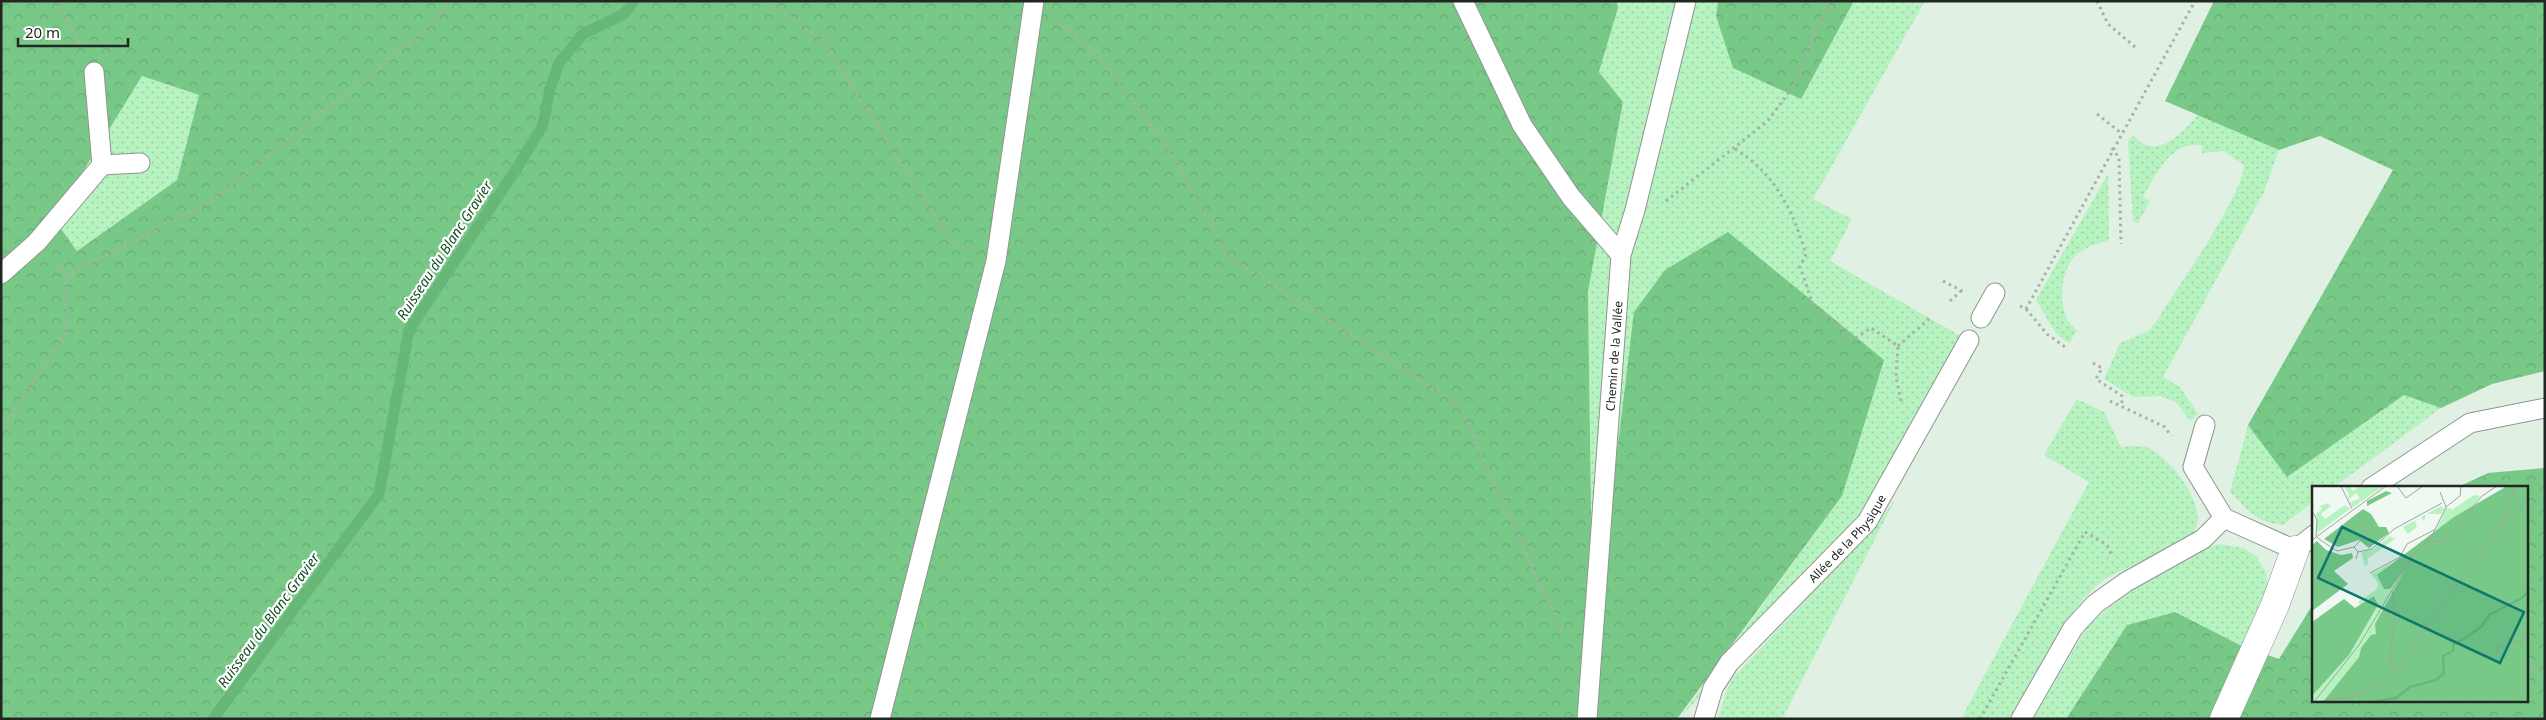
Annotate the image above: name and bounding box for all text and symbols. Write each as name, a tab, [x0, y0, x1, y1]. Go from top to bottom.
scale bar	[18, 15, 128, 47]
text: 20 m	[25, 22, 60, 42]
water label: Ruisseau du Blanc Gravier	[392, 177, 496, 323]
street label: Chemin de la Vallée	[1601, 300, 1626, 412]
inset map	[2312, 486, 2528, 702]
street label: Allée de la Physique	[1804, 491, 1890, 586]
water label: Ruisseau du Blanc Gravier	[213, 549, 324, 691]

